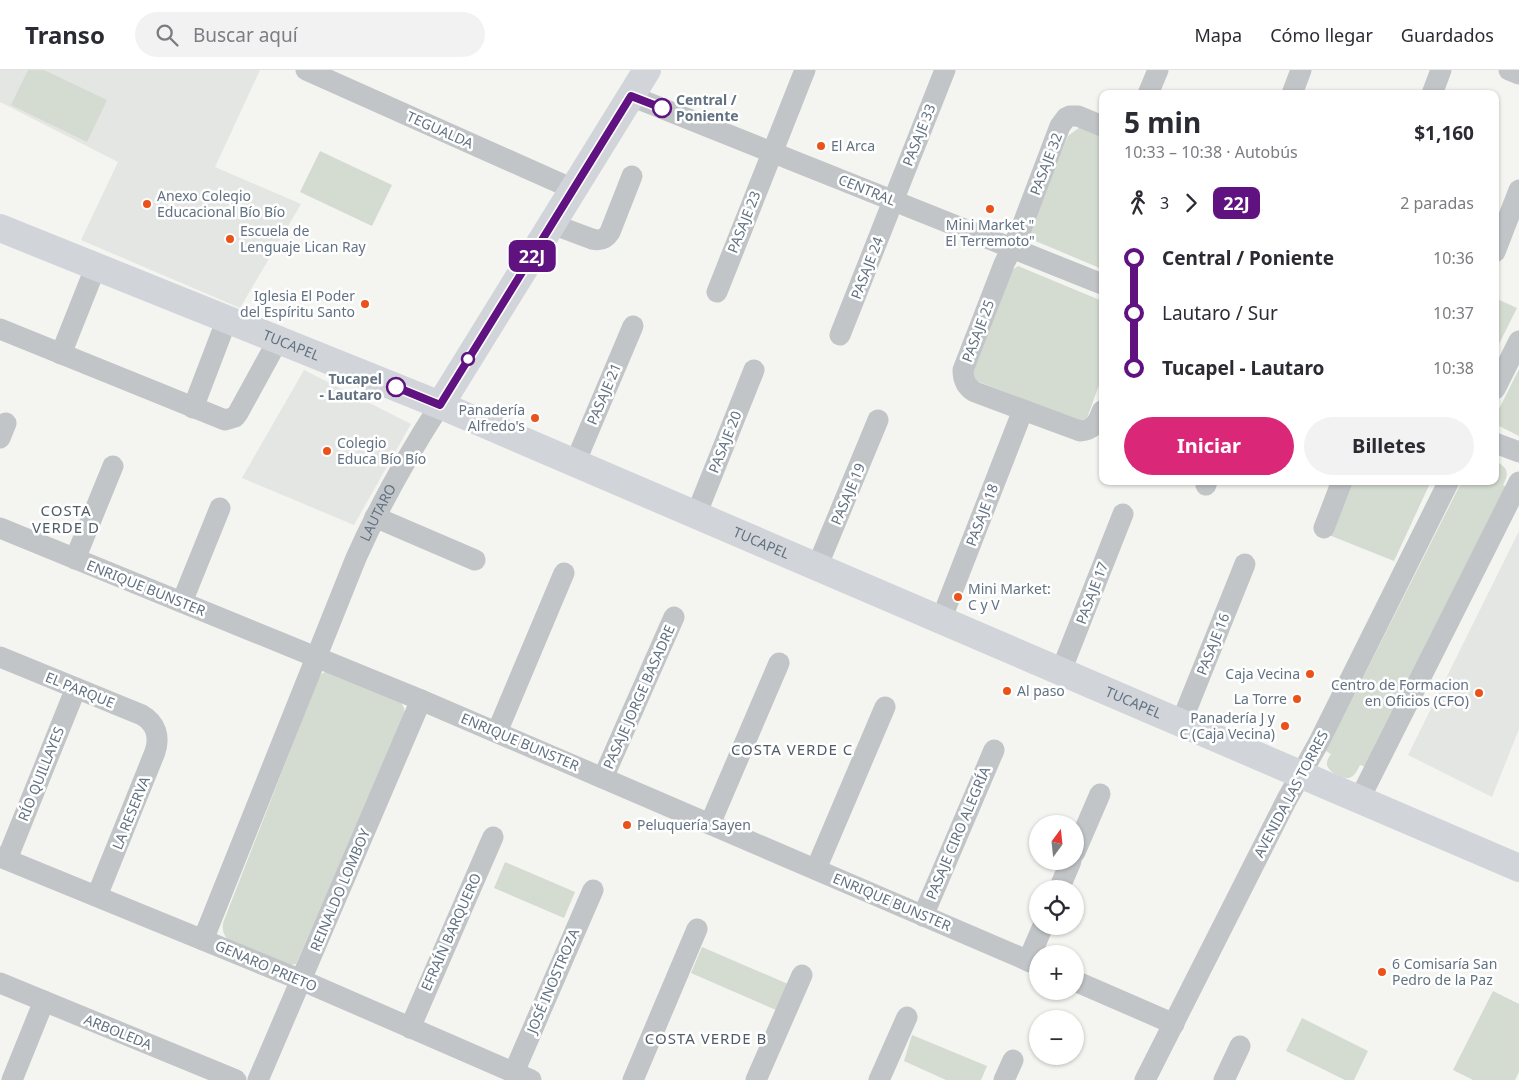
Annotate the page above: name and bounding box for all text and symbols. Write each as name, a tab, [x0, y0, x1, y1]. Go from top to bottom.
search box	[135, 12, 485, 57]
text: Transo	[25, 18, 105, 51]
icon: search	[153, 21, 181, 49]
text: Buscar aquí	[193, 22, 298, 48]
text: Mapa	[1195, 23, 1242, 47]
text: Cómo llegar	[1270, 23, 1373, 47]
text: Guardados	[1401, 23, 1494, 47]
place label: Central / Poniente	[676, 90, 739, 125]
marker: Central / Poniente	[652, 98, 672, 118]
street label: PASAJE 33	[897, 101, 940, 169]
text: 5 min	[1124, 103, 1201, 141]
street label: TEGUALDA	[404, 106, 477, 153]
text: $1,160	[1414, 120, 1474, 146]
street label: PASAJE 32	[1025, 130, 1066, 198]
place label: El Arca	[831, 136, 875, 155]
marker: El Arca	[815, 140, 827, 152]
text: 10:33 – 10:38 · Autobús	[1124, 141, 1298, 163]
street label: CENTRAL	[836, 169, 899, 210]
place label: Anexo Colegio Educacional Bío Bío	[157, 186, 285, 221]
street label: PASAJE 23	[722, 188, 765, 256]
icon: walk	[1124, 189, 1152, 217]
icon: forward	[1177, 189, 1205, 217]
text: 22J	[1223, 191, 1250, 215]
text: 3	[1160, 192, 1169, 214]
text: 2 paradas	[1400, 192, 1474, 214]
marker: Anexo Colegio Educacional Bío Bío	[141, 198, 153, 210]
marker: Mini Market " El Terremoto"	[984, 203, 996, 215]
place label: Mini Market " El Terremoto"	[945, 215, 1035, 250]
place label: Escuela de Lenguaje Lican Ray	[240, 221, 367, 256]
marker: Escuela de Lenguaje Lican Ray	[224, 233, 236, 245]
street label: PASAJE 24	[846, 234, 887, 302]
line badge: 22J	[503, 240, 561, 272]
text: 22J	[519, 244, 545, 268]
text: Central / Poniente	[1162, 245, 1334, 271]
text: 10:36	[1433, 247, 1474, 269]
place label: Iglesia El Poder del Espíritu Santo	[240, 286, 355, 321]
street label: PASAJE 25	[957, 297, 998, 365]
marker: Iglesia El Poder del Espíritu Santo	[359, 298, 371, 310]
text: Lautaro / Sur	[1162, 300, 1278, 326]
text: 10:37	[1433, 302, 1474, 324]
street label: TUCAPEL	[260, 325, 323, 365]
unlabelled marker	[461, 352, 475, 366]
text: Tucapel - Lautaro	[1162, 355, 1325, 381]
text: 10:38	[1433, 357, 1474, 379]
street label: PASAJE 21	[582, 360, 625, 428]
place label: Tucapel - Lautaro	[319, 369, 382, 404]
marker: Tucapel - Lautaro	[386, 377, 406, 397]
place label: Panadería Alfredo's	[458, 400, 525, 435]
street label: PASAJE 20	[703, 408, 746, 476]
marker: Panadería Alfredo's	[529, 412, 541, 424]
button: Iniciar	[1124, 417, 1294, 475]
button: Billetes	[1304, 417, 1474, 475]
place label: Colegio Educa Bío Bío	[337, 433, 426, 468]
marker: Colegio Educa Bío Bío	[321, 445, 333, 457]
street label: PASAJE 19	[826, 460, 869, 528]
street label: LAUTARO	[355, 480, 400, 544]
street label: PASAJE 18	[961, 481, 1002, 549]
district label: COSTA VERDE D	[32, 500, 100, 537]
street label: TUCAPEL	[731, 522, 793, 563]
street label: ENRIQUE BUNSTER	[84, 555, 209, 620]
street label: PASAJE 17	[1071, 559, 1112, 627]
place label: Mini Market: C y V	[968, 579, 1051, 614]
marker: Mini Market: C y V	[952, 591, 964, 603]
street label: PASAJE 16	[1191, 610, 1234, 678]
street label: PASAJE JORGE BASADRE	[598, 622, 679, 772]
place label: Caja Vecina	[1225, 664, 1300, 683]
street label: EL PARQUE	[43, 667, 118, 712]
marker: Caja Vecina	[1304, 668, 1316, 680]
place label: Centro de Formacion en Oficios (CFO)	[1331, 675, 1469, 710]
place label: Al paso	[1017, 681, 1065, 700]
street label: TUCAPEL	[1103, 682, 1165, 723]
marker: Al paso	[1001, 685, 1013, 697]
marker: Centro de Formacion en Oficios (CFO)	[1473, 687, 1485, 699]
place label: La Torre	[1234, 689, 1287, 708]
marker: La Torre	[1291, 693, 1303, 705]
street label: ENRIQUE BUNSTER	[458, 708, 582, 775]
place label: Panadería J y C (Caja Vecina)	[1179, 708, 1276, 743]
marker: Panadería J y C (Caja Vecina)	[1279, 720, 1291, 732]
street label: RÍO QUILLAYES	[13, 724, 68, 824]
street label: AVENIDA LAS TORRES	[1249, 727, 1332, 861]
district label: COSTA VERDE C	[731, 739, 853, 759]
street label: PASAJE CIRO ALEGRÍA	[921, 763, 994, 902]
street label: LA RESERVA	[107, 773, 154, 852]
place label: Peluquería Sayen	[637, 815, 751, 834]
north arrow	[1029, 815, 1084, 870]
map controls	[1029, 815, 1084, 1065]
marker: Peluquería Sayen	[621, 819, 633, 831]
street label: REINALDO LOMBOY	[305, 826, 374, 954]
street label: ENRIQUE BUNSTER	[830, 868, 954, 935]
street label: EFRAÍN BARQUERO	[416, 870, 485, 994]
button: locate	[1029, 880, 1084, 935]
street label: JOSÉ INOSTROZA	[521, 925, 583, 1038]
street label: GENARO PRIETO	[212, 936, 320, 996]
button: +	[1029, 945, 1084, 1000]
place label: 6 Comisaría San Pedro de la Paz	[1392, 954, 1497, 989]
marker: 6 Comisaría San Pedro de la Paz	[1376, 966, 1388, 978]
street label: ARBOLEDA	[81, 1009, 155, 1054]
button: −	[1029, 1010, 1084, 1065]
district label: COSTA VERDE B	[645, 1028, 767, 1048]

